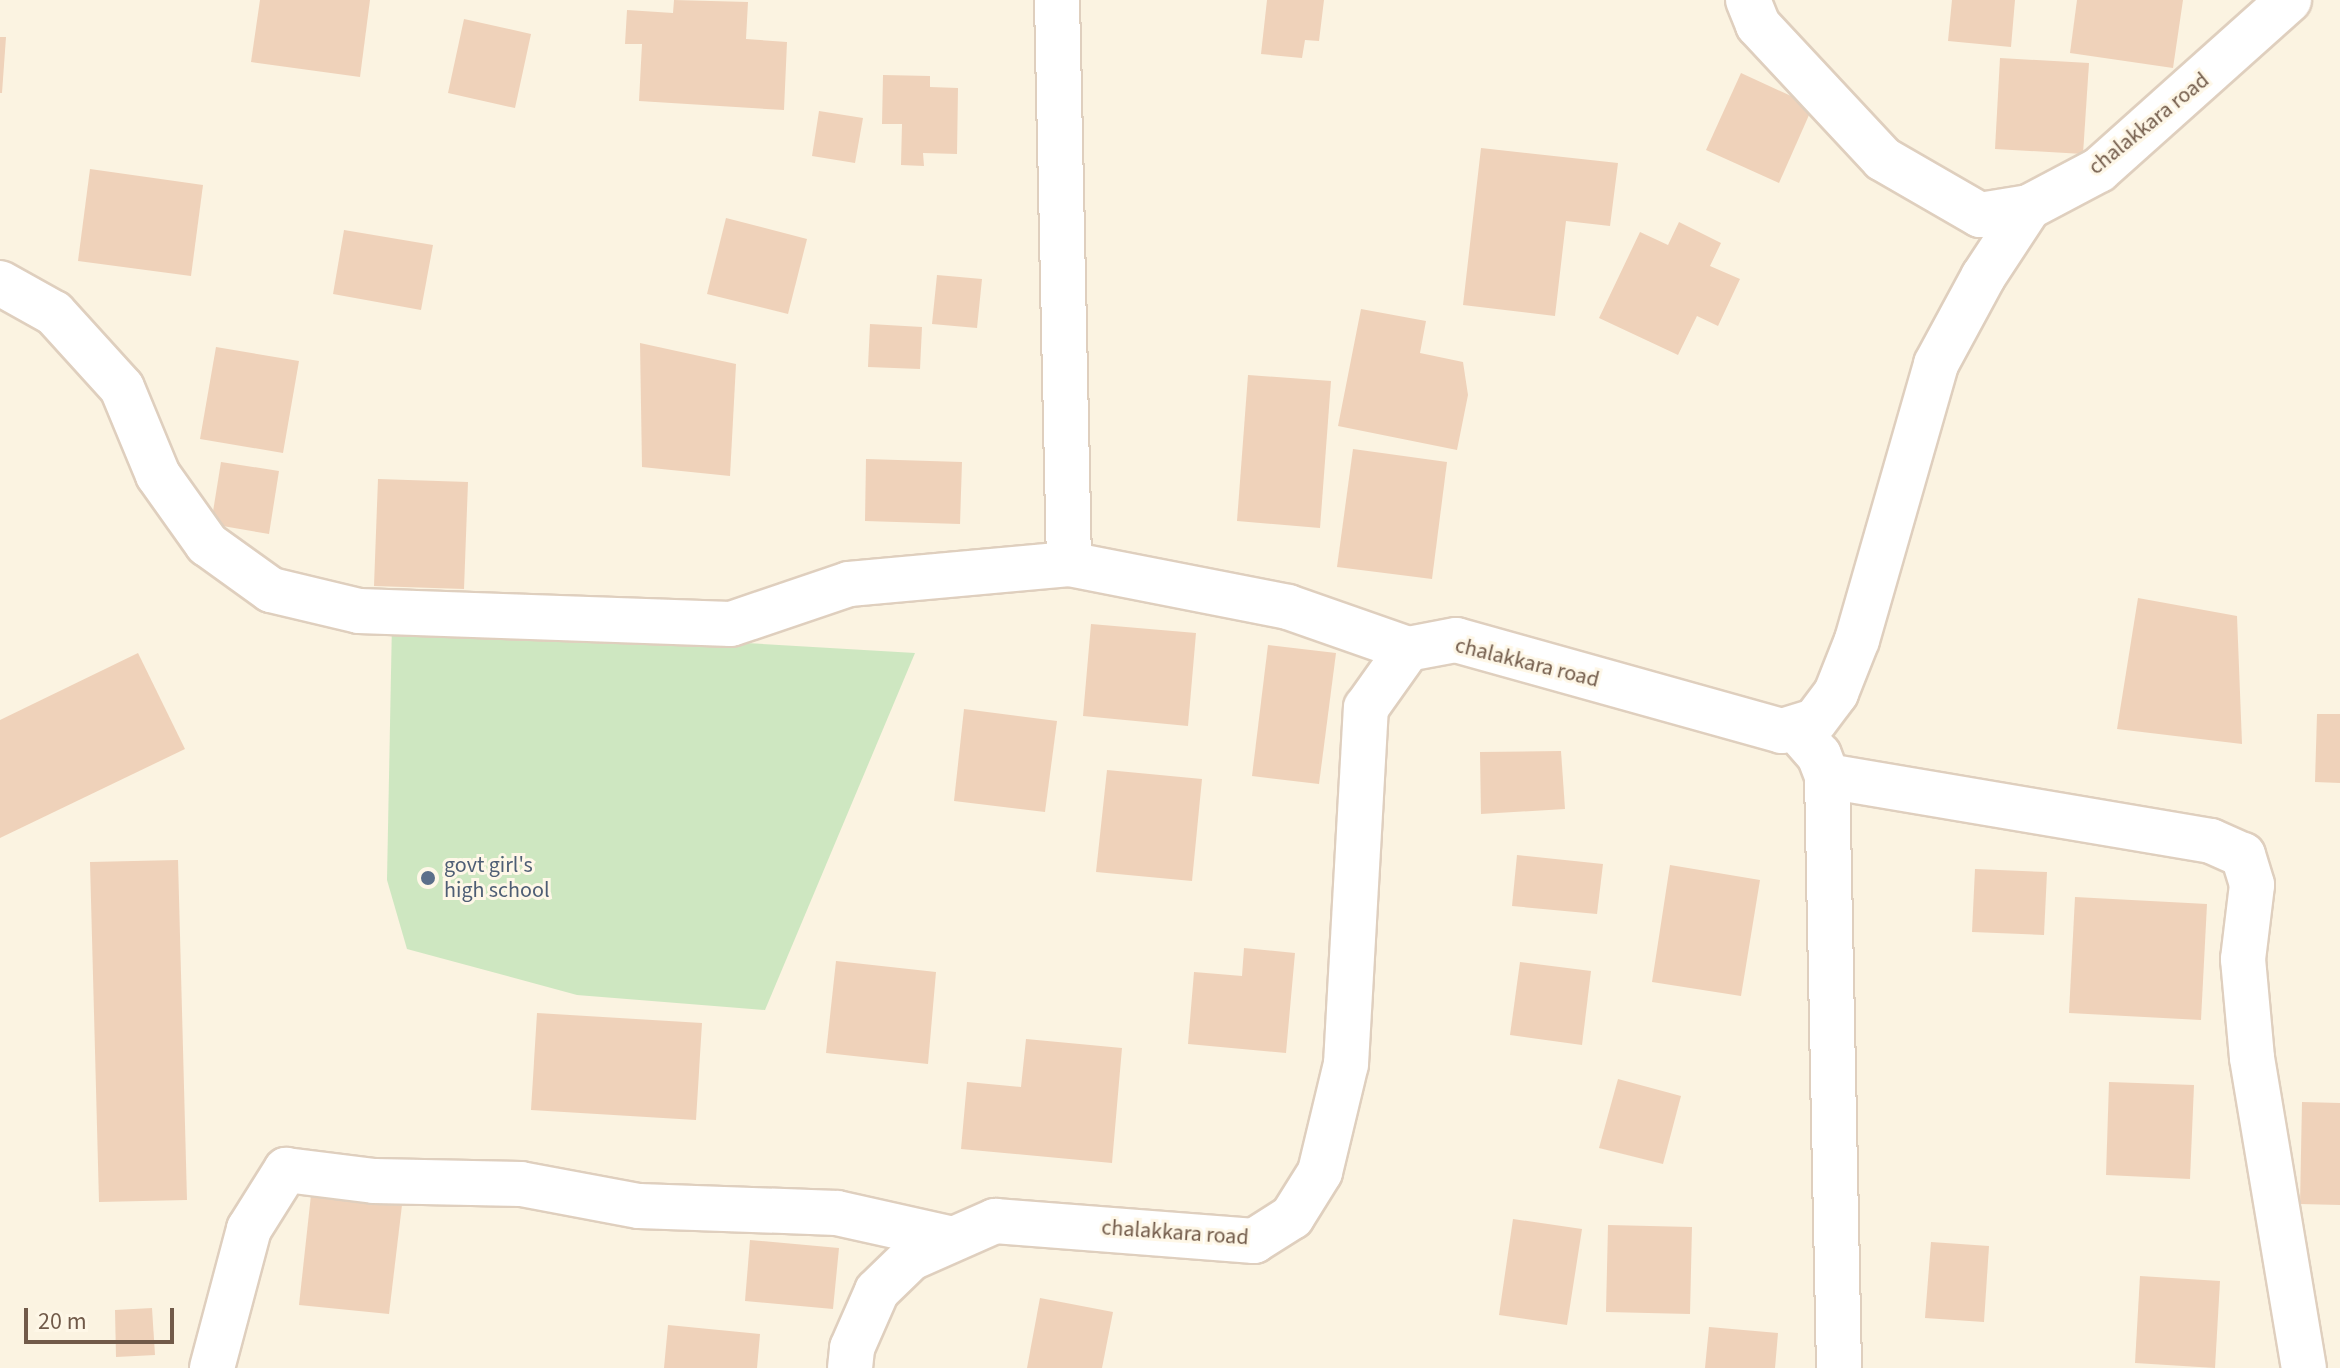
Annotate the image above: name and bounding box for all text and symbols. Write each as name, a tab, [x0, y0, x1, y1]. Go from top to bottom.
street label: chalakkara road	[2083, 67, 2215, 181]
street label: chalakkara road	[1452, 632, 1602, 694]
place label: govt girl's high school	[444, 852, 550, 904]
marker: govt girl's high school	[419, 869, 437, 887]
street label: chalakkara road	[1101, 1215, 1249, 1251]
scale bar	[28, 1292, 178, 1342]
text: 20 m	[38, 1304, 87, 1339]

